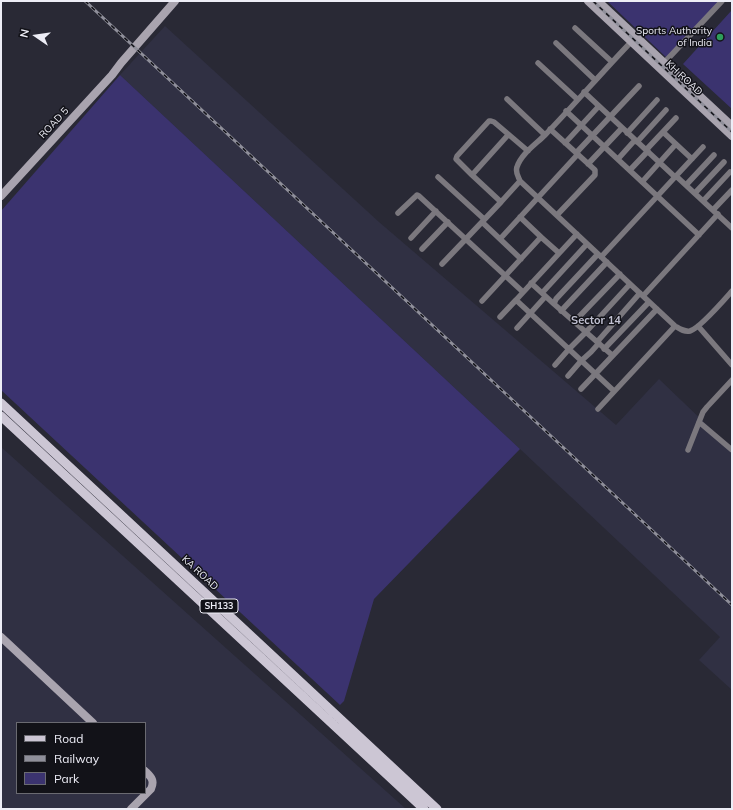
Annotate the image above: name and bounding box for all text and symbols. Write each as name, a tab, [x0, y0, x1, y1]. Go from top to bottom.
north arrow	[16, 16, 56, 56]
place label: Sports Authority of India	[636, 25, 712, 48]
text: N	[17, 28, 32, 39]
marker: Sports Authority of India	[715, 32, 725, 42]
street label: KH ROAD	[663, 58, 705, 98]
street label: ROAD 5	[37, 105, 71, 141]
district label: Sector 14	[571, 314, 621, 328]
street label: KA ROAD	[179, 553, 221, 593]
road number: SH133	[200, 599, 238, 613]
legend	[16, 722, 146, 794]
text: Road	[54, 731, 83, 746]
text: Railway	[54, 751, 99, 766]
text: Park	[54, 771, 79, 786]

